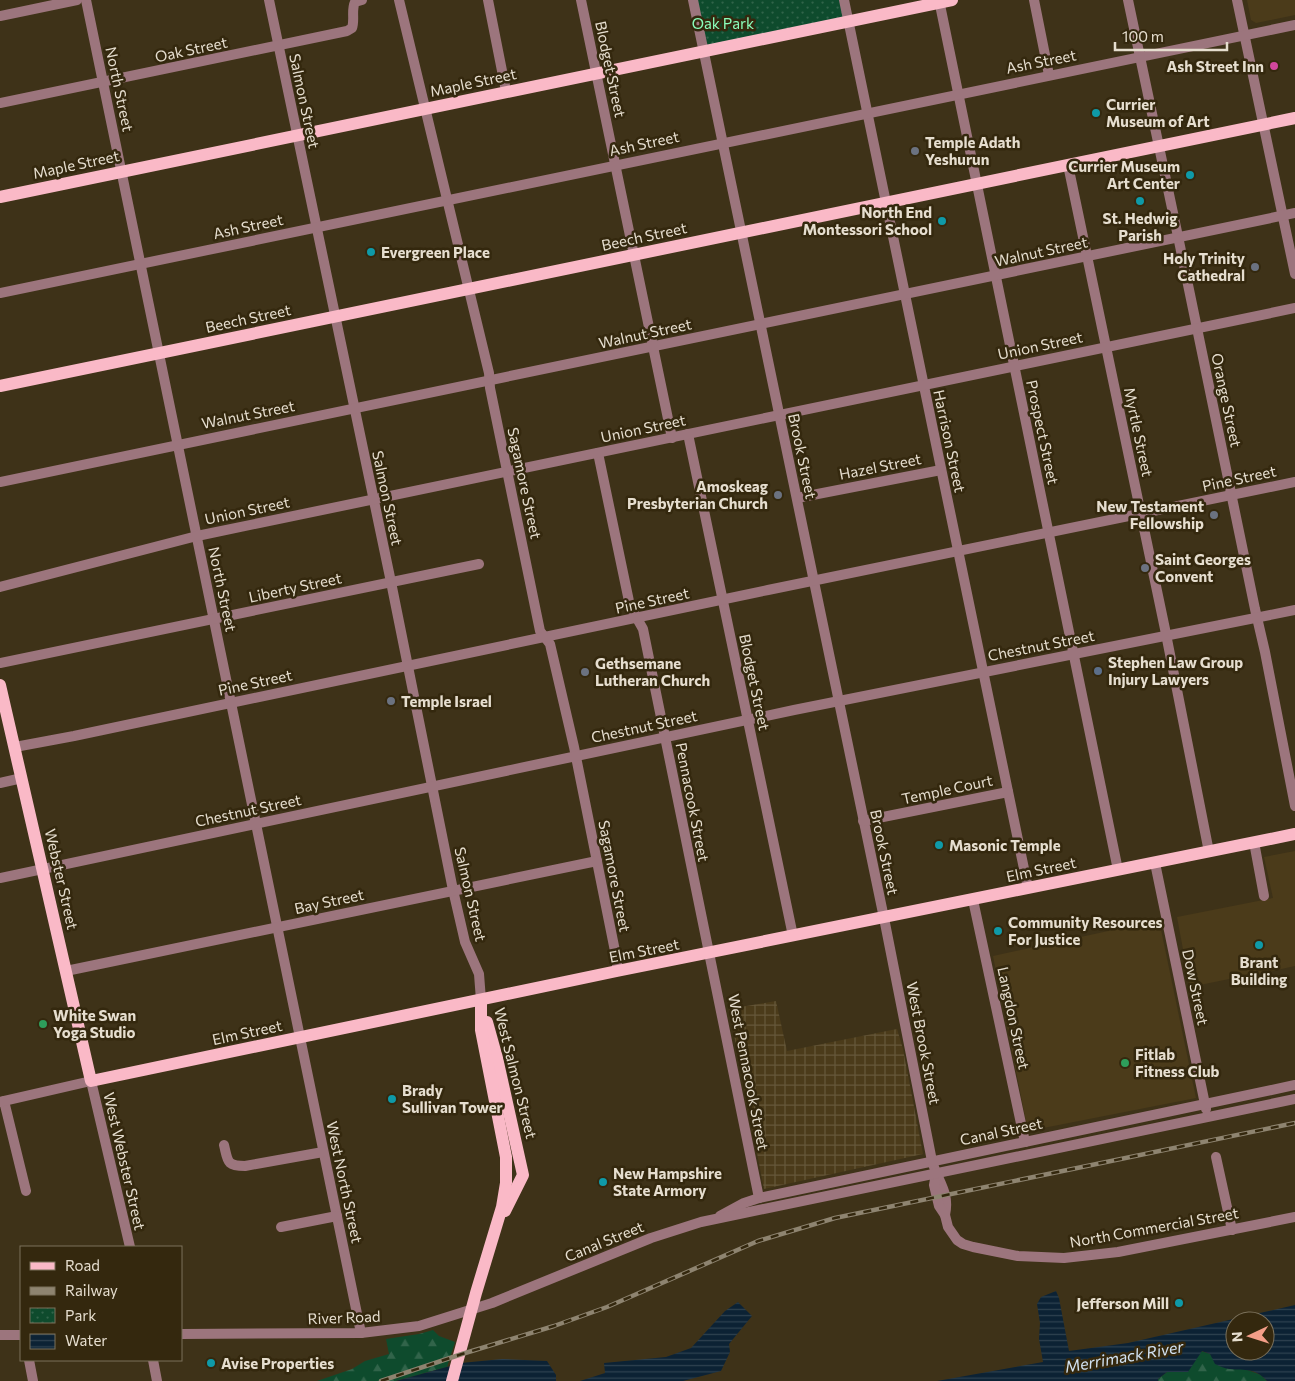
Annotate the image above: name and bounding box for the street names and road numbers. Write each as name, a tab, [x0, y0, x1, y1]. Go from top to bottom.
street label: Blodget Street	[592, 19, 630, 119]
street label: Oak Street	[153, 33, 229, 65]
street label: North Street	[102, 45, 138, 133]
street label: Ash Street	[1004, 45, 1078, 77]
street label: Salmon Street	[286, 52, 324, 150]
street label: Maple Street	[428, 64, 518, 100]
street label: Ash Street	[607, 127, 681, 159]
street label: Maple Street	[31, 146, 121, 182]
street label: Ash Street	[211, 210, 285, 242]
street label: Beech Street	[600, 218, 688, 254]
street label: Walnut Street	[993, 232, 1089, 270]
street label: Beech Street	[204, 300, 292, 336]
street label: Walnut Street	[597, 314, 693, 352]
street label: Union Street	[996, 327, 1084, 363]
street label: Orange Street	[1208, 351, 1246, 449]
street label: Prospect Street	[1023, 378, 1063, 486]
street label: Myrtle Street	[1121, 386, 1157, 478]
street label: Harrison Street	[930, 388, 970, 494]
street label: Walnut Street	[200, 396, 296, 432]
street label: Union Street	[599, 410, 687, 446]
street label: Brook Street	[785, 412, 821, 500]
street label: Sagamore Street	[504, 426, 546, 540]
street label: Salmon Street	[369, 449, 407, 547]
street label: Hazel Street	[837, 449, 923, 483]
street label: Pine Street	[1200, 461, 1278, 495]
street label: Union Street	[203, 492, 291, 528]
street label: North Street	[205, 545, 241, 633]
street label: Liberty Street	[247, 568, 343, 606]
street label: Pine Street	[613, 583, 691, 617]
street label: Chestnut Street	[986, 626, 1096, 664]
street label: Blodget Street	[736, 632, 774, 732]
street label: Pine Street	[216, 665, 294, 699]
street label: Chestnut Street	[589, 706, 699, 746]
street label: Pennacook Street	[673, 741, 713, 863]
street label: Temple Court	[900, 771, 994, 807]
street label: Chestnut Street	[193, 790, 303, 830]
street label: Brook Street	[867, 808, 903, 896]
street label: Sagamore Street	[595, 819, 635, 933]
street label: Webster Street	[42, 827, 82, 931]
street label: Salmon Street	[451, 845, 491, 943]
street label: Elm Street	[1004, 853, 1078, 885]
street label: Bay Street	[293, 885, 365, 917]
street label: Elm Street	[607, 934, 681, 966]
street label: Dow Street	[1179, 947, 1213, 1027]
street label: Langdon Street	[994, 965, 1034, 1071]
street label: West Brook Street	[903, 980, 945, 1106]
street label: West Pennacook Street	[725, 992, 773, 1152]
street label: West Salmon Street	[491, 1006, 541, 1140]
street label: Elm Street	[210, 1016, 284, 1048]
street label: West Webster Street	[100, 1090, 150, 1232]
street label: Canal Street	[958, 1114, 1044, 1148]
street label: West North Street	[323, 1119, 367, 1245]
street label: North Commercial Street	[1068, 1203, 1240, 1251]
street label: Canal Street	[562, 1217, 646, 1265]
street label: River Road	[307, 1307, 381, 1327]

